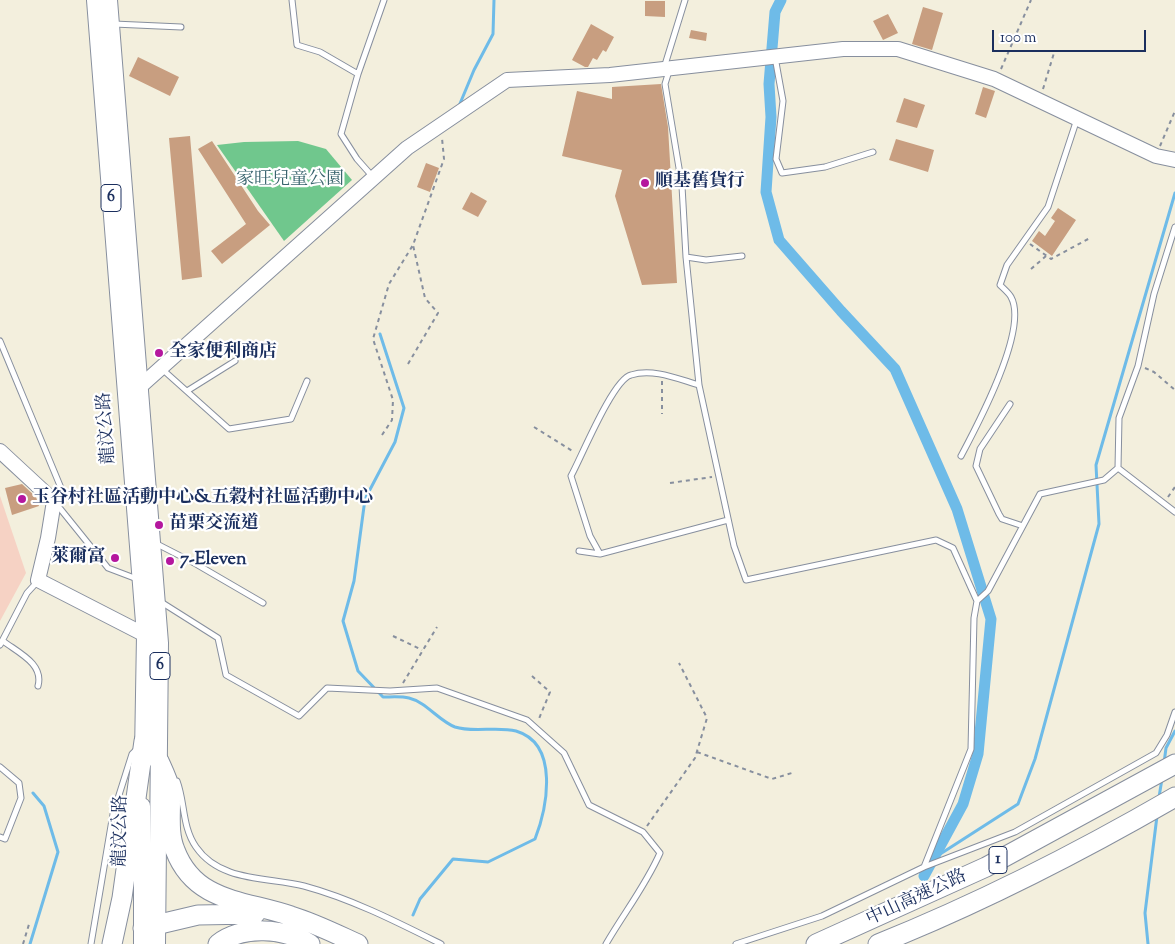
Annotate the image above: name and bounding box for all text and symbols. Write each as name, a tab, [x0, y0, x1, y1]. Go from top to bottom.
scale bar	[995, 20, 1149, 52]
text: 100 m	[1000, 28, 1036, 49]
park label: 家旺兒童公園	[236, 170, 344, 192]
place label: 順基舊貨行	[655, 172, 745, 194]
marker: 順基舊貨行	[639, 177, 651, 189]
road number: 6	[101, 184, 121, 212]
place label: 全家便利商店	[169, 342, 277, 364]
marker: 全家便利商店	[153, 347, 165, 359]
street label: 龍汶公路	[95, 391, 121, 465]
place label: 玉谷村社區活動中心&五穀村社區活動中心	[32, 488, 373, 510]
marker: 玉谷村社區活動中心&五穀村社區活動中心	[16, 493, 28, 505]
place label: 苗栗交流道	[169, 514, 259, 536]
marker: 苗栗交流道	[153, 519, 165, 531]
place label: 萊爾富	[51, 547, 105, 569]
place label: 7-Eleven	[180, 550, 247, 572]
marker: 萊爾富	[109, 552, 121, 564]
marker: 7-Eleven	[164, 555, 176, 567]
road number: 6	[150, 652, 170, 679]
street label: 龍汶公路	[111, 795, 133, 867]
road number: 1	[989, 846, 1007, 874]
street label: 中山高速公路	[863, 866, 971, 932]

